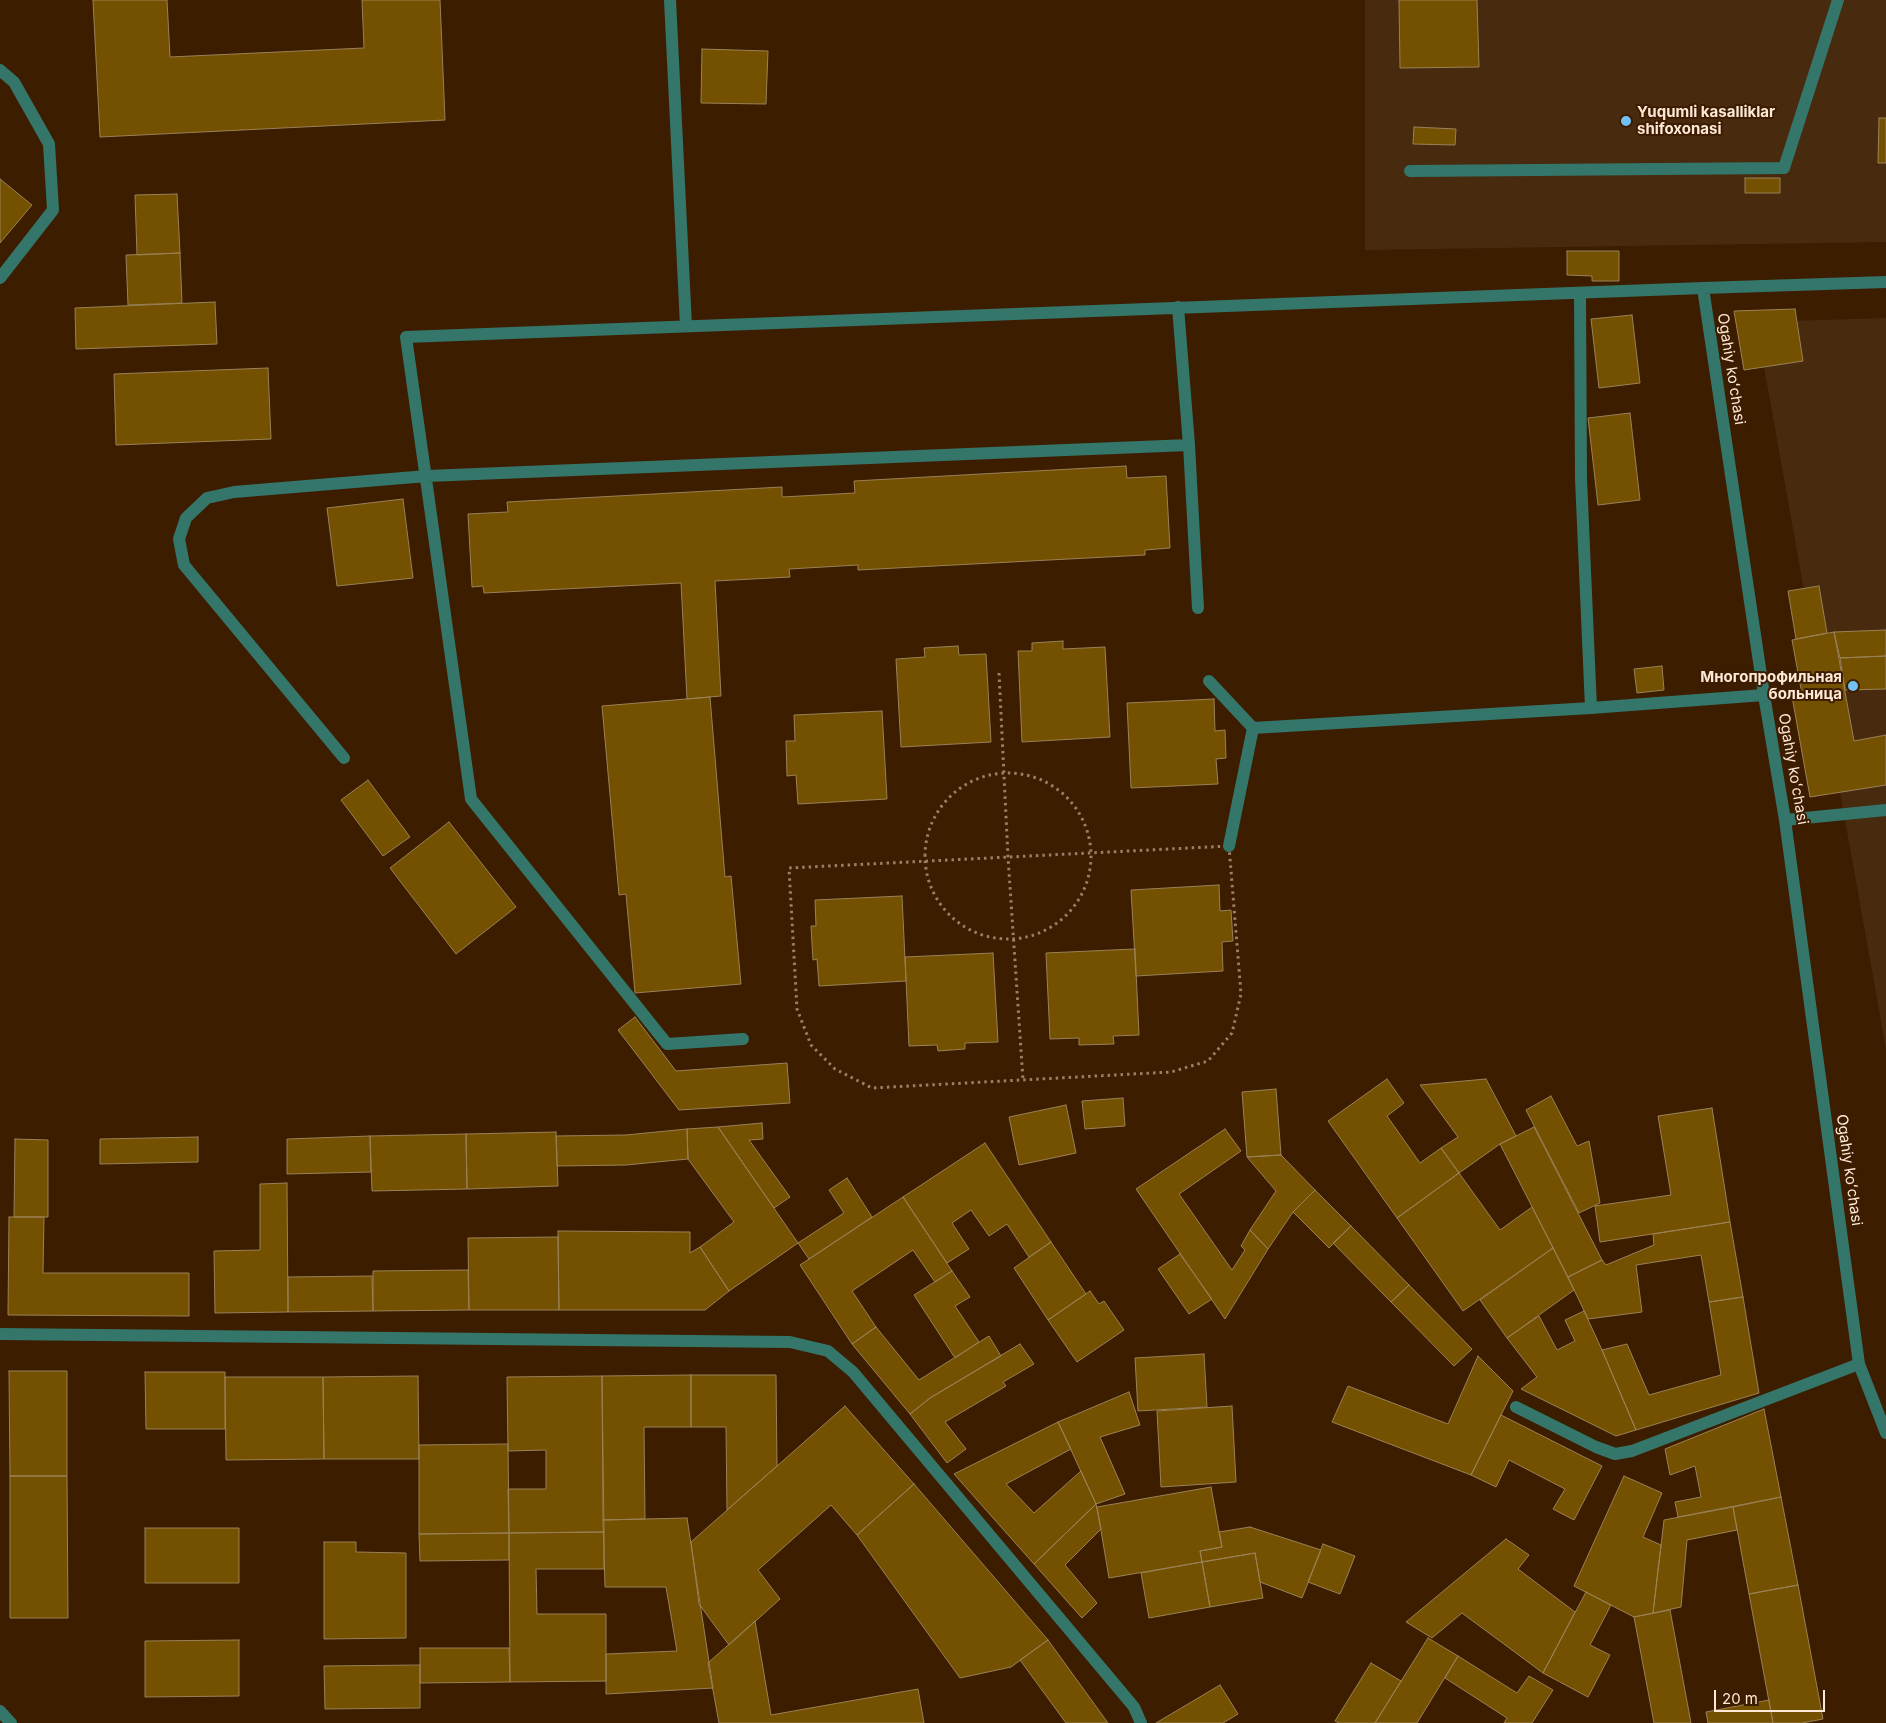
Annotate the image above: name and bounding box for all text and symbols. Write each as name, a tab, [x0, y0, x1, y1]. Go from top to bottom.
place label: Yuqumli kasalliklar shifoxonasi	[1637, 103, 1775, 138]
marker: Yuqumli kasalliklar shifoxonasi	[1619, 114, 1633, 128]
street label: Ogahiy koʻchasi	[1713, 312, 1749, 426]
place label: Многопрофильная больница	[1700, 668, 1842, 703]
marker: Многопрофильная больница	[1846, 679, 1860, 693]
street label: Ogahiy koʻchasi	[1774, 712, 1812, 826]
street label: Ogahiy koʻchasi	[1832, 1113, 1866, 1227]
scale bar	[1716, 1680, 1827, 1712]
text: 20 m	[1722, 1689, 1758, 1708]

